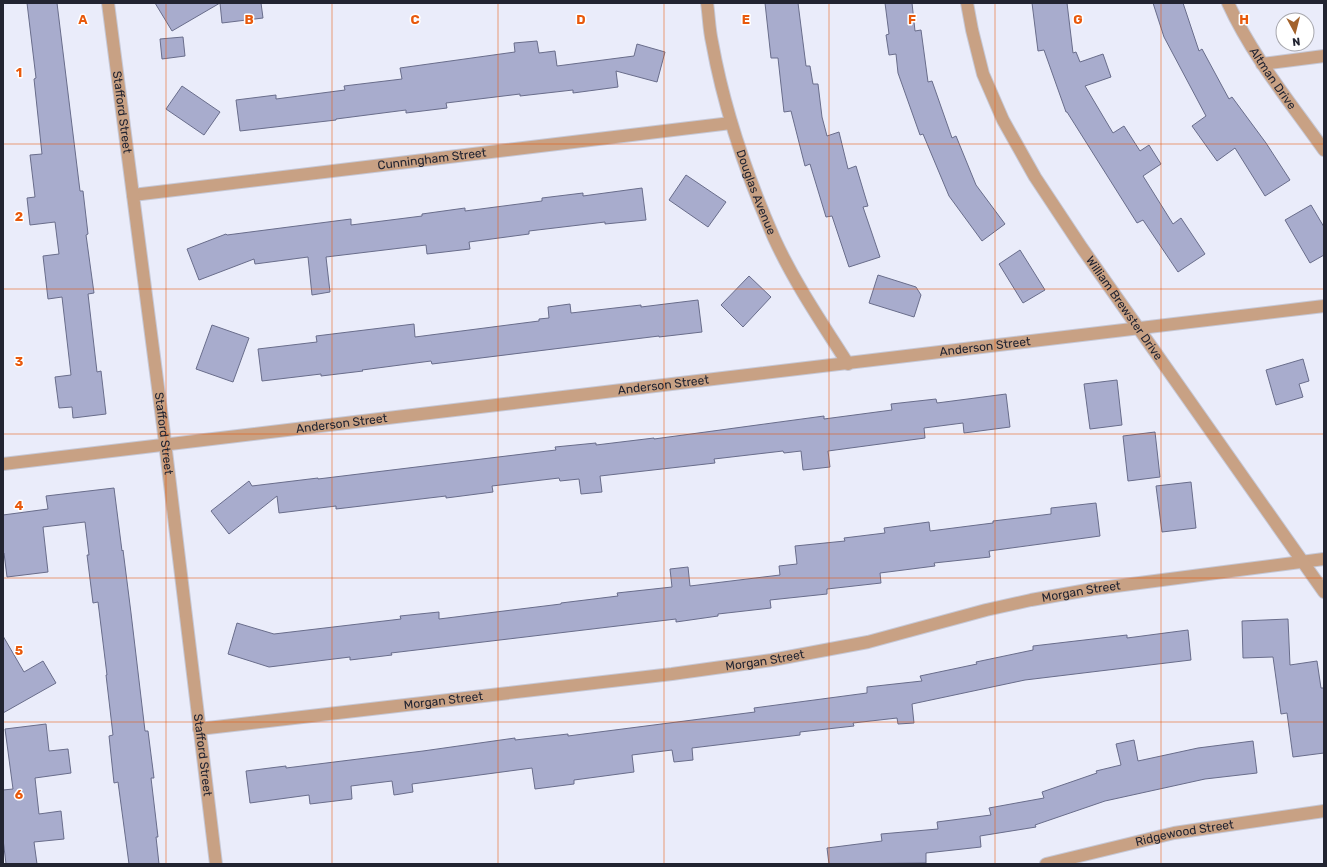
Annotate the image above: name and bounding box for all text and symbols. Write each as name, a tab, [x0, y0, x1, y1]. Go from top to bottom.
text: A	[78, 12, 88, 27]
text: B	[244, 12, 254, 27]
text: C	[410, 12, 420, 27]
text: D	[576, 12, 586, 27]
text: E	[742, 12, 750, 27]
text: F	[908, 12, 916, 27]
text: G	[1073, 12, 1083, 27]
text: H	[1239, 12, 1249, 27]
north arrow	[1275, 12, 1315, 52]
text: N	[1291, 34, 1301, 48]
street label: Altman Drive	[1247, 45, 1299, 112]
text: 1	[16, 65, 22, 80]
street label: Stafford Street	[110, 70, 135, 154]
street label: Cunningham Street	[377, 145, 487, 173]
street label: Douglas Avenue	[733, 148, 779, 237]
text: 2	[15, 209, 23, 224]
street label: William Brewster Drive	[1083, 253, 1166, 363]
street label: Anderson Street	[939, 334, 1032, 359]
text: 3	[15, 354, 24, 369]
street label: Anderson Street	[617, 373, 710, 397]
street label: Stafford Street	[152, 391, 176, 476]
street label: Anderson Street	[295, 411, 388, 436]
text: 4	[15, 498, 24, 513]
street label: Morgan Street	[1041, 578, 1122, 605]
text: 5	[15, 643, 23, 658]
street label: Morgan Street	[725, 647, 806, 673]
street label: Morgan Street	[403, 689, 484, 712]
street label: Stafford Street	[191, 713, 215, 797]
text: 6	[15, 787, 24, 802]
street label: Ridgewood Street	[1134, 817, 1235, 849]

